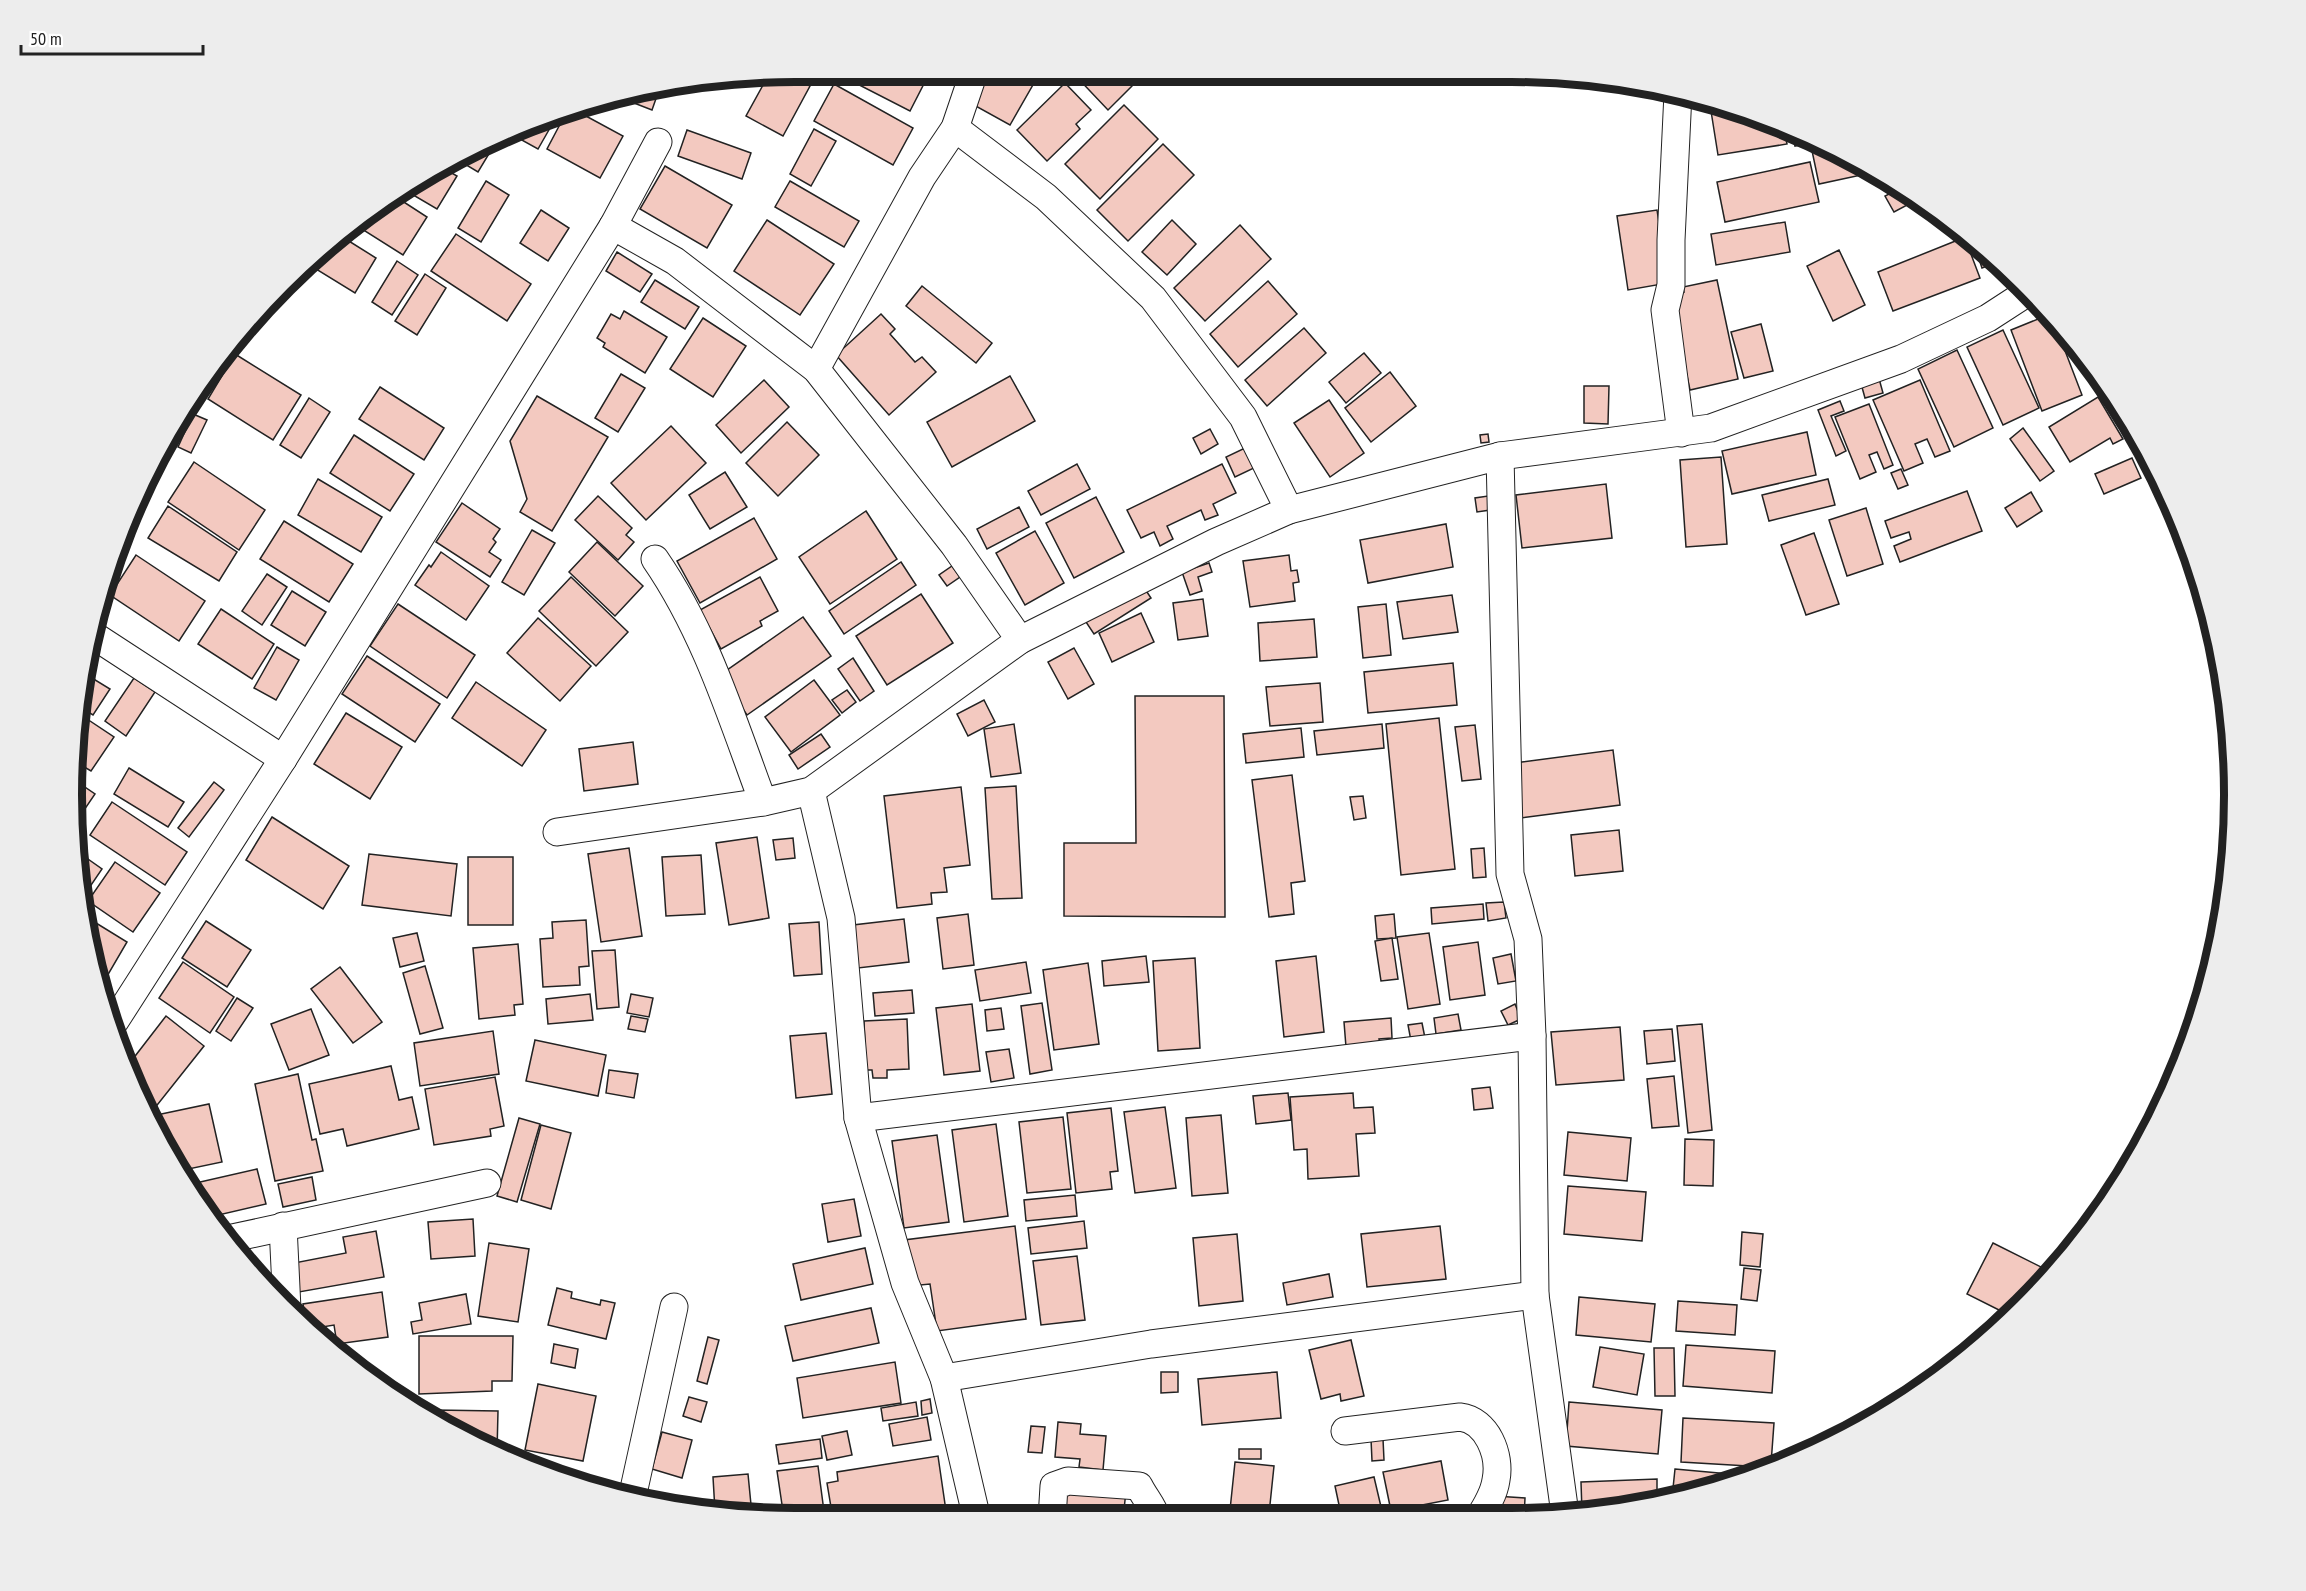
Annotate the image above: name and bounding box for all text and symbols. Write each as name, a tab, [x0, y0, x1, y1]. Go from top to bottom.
scale bar	[21, 18, 202, 56]
text: 50 m	[30, 27, 62, 50]

